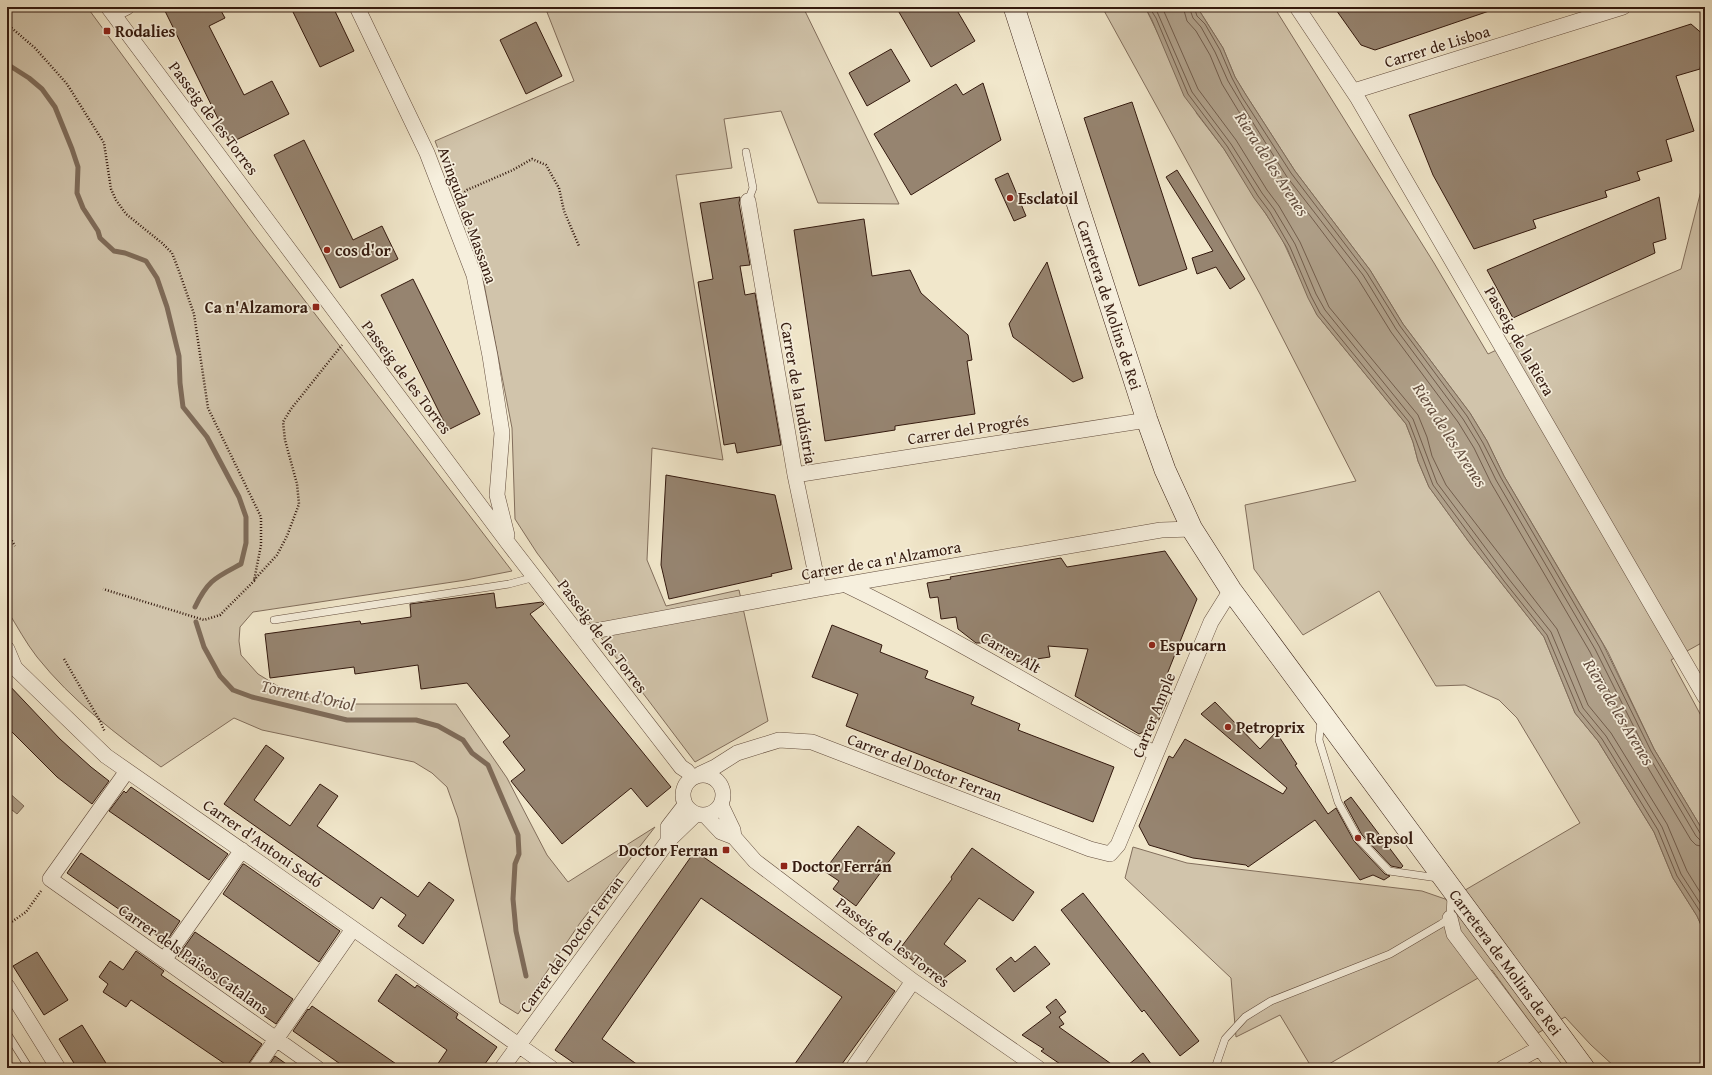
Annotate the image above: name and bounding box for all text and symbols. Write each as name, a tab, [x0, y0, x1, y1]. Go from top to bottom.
street label: Carrer de Lisboa	[1381, 18, 1493, 73]
place label: Rodalies	[115, 19, 176, 43]
marker: Rodalies	[102, 26, 112, 36]
street label: Passeig de les Torres	[163, 56, 265, 180]
water label: Riera de les Arenes	[1229, 106, 1316, 222]
street label: Avinguda de Massana	[432, 143, 504, 287]
place label: Esclatoil	[1018, 186, 1078, 210]
marker: Esclatoil	[1005, 193, 1015, 203]
street label: Carretera de Molins de Rei	[1071, 217, 1149, 393]
place label: cos d'or	[335, 238, 391, 262]
marker: cos d'or	[322, 245, 332, 255]
street label: Passeig de la Riera	[1479, 282, 1561, 401]
place label: Ca n'Alzamora	[205, 295, 309, 319]
marker: Ca n'Alzamora	[311, 302, 321, 312]
street label: Passeig de les Torres	[356, 315, 458, 439]
street label: Carrer de la Indústria	[775, 320, 823, 466]
water label: Riera de les Arenes	[1407, 377, 1494, 493]
street label: Carrer del Progrés	[906, 408, 1030, 450]
street label: Carrer de ca n'Alzamora	[799, 534, 963, 586]
street label: Passeig de les Torres	[552, 574, 654, 698]
street label: Carrer Alt	[976, 625, 1046, 679]
place label: Espucarn	[1160, 633, 1227, 657]
marker: Espucarn	[1147, 640, 1157, 650]
water label: Riera de les Arenes	[1577, 653, 1662, 771]
street label: Carrer Ample	[1125, 669, 1181, 761]
water label: Torrent d'Oriol	[259, 672, 357, 717]
place label: Petroprix	[1236, 715, 1305, 739]
marker: Petroprix	[1223, 722, 1233, 732]
street label: Carrer del Doctor Ferran	[844, 726, 1006, 808]
street label: Carrer d'Antoni Sedó	[198, 793, 328, 893]
place label: Repsol	[1366, 826, 1413, 850]
marker: Repsol	[1353, 833, 1363, 843]
place label: Doctor Ferran	[619, 838, 719, 862]
marker: Doctor Ferran	[721, 845, 731, 855]
place label: Doctor Ferrán	[792, 854, 892, 878]
marker: Doctor Ferrán	[779, 861, 789, 871]
street label: Carrer del Doctor Ferran	[513, 871, 629, 1017]
street label: Carretera de Molins de Rei	[1444, 884, 1568, 1041]
street label: Passeig de les Torres	[831, 891, 955, 993]
street label: Carrer dels Països Catalans	[114, 898, 274, 1020]

